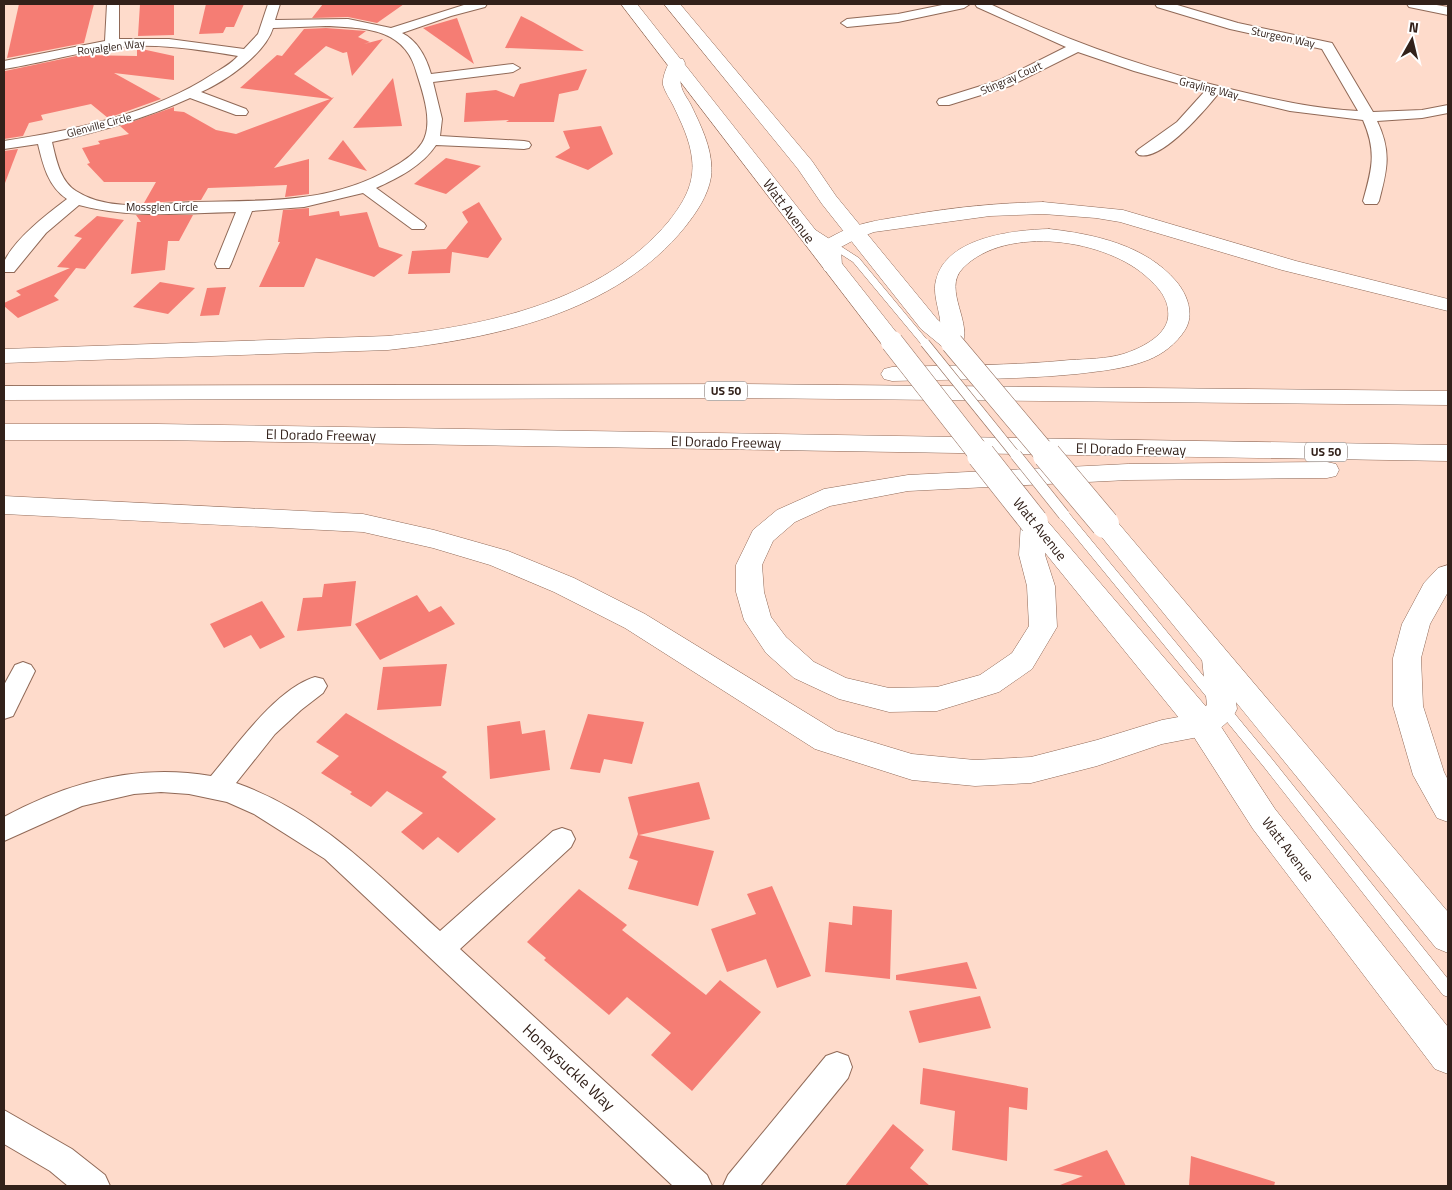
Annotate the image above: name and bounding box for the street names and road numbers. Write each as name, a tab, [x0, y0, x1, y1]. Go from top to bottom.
street label: Sturgeon Way	[1250, 22, 1317, 52]
street label: Royalglen Way	[76, 35, 146, 59]
street label: Stingray Court	[978, 57, 1044, 99]
street label: Grayling Way	[1178, 73, 1241, 103]
street label: Glenville Circle	[65, 109, 134, 141]
street label: Watt Avenue	[758, 174, 821, 247]
street label: Mossglen Circle	[126, 199, 199, 215]
road number: US 50	[705, 382, 747, 401]
street label: El Dorado Freeway	[266, 423, 377, 446]
street label: El Dorado Freeway	[671, 430, 782, 453]
street label: El Dorado Freeway	[1076, 437, 1187, 460]
road number: US 50	[1305, 442, 1347, 462]
street label: Watt Avenue	[1008, 493, 1072, 565]
street label: Watt Avenue	[1257, 812, 1320, 885]
street label: Honeysuckle Way	[517, 1018, 621, 1116]

